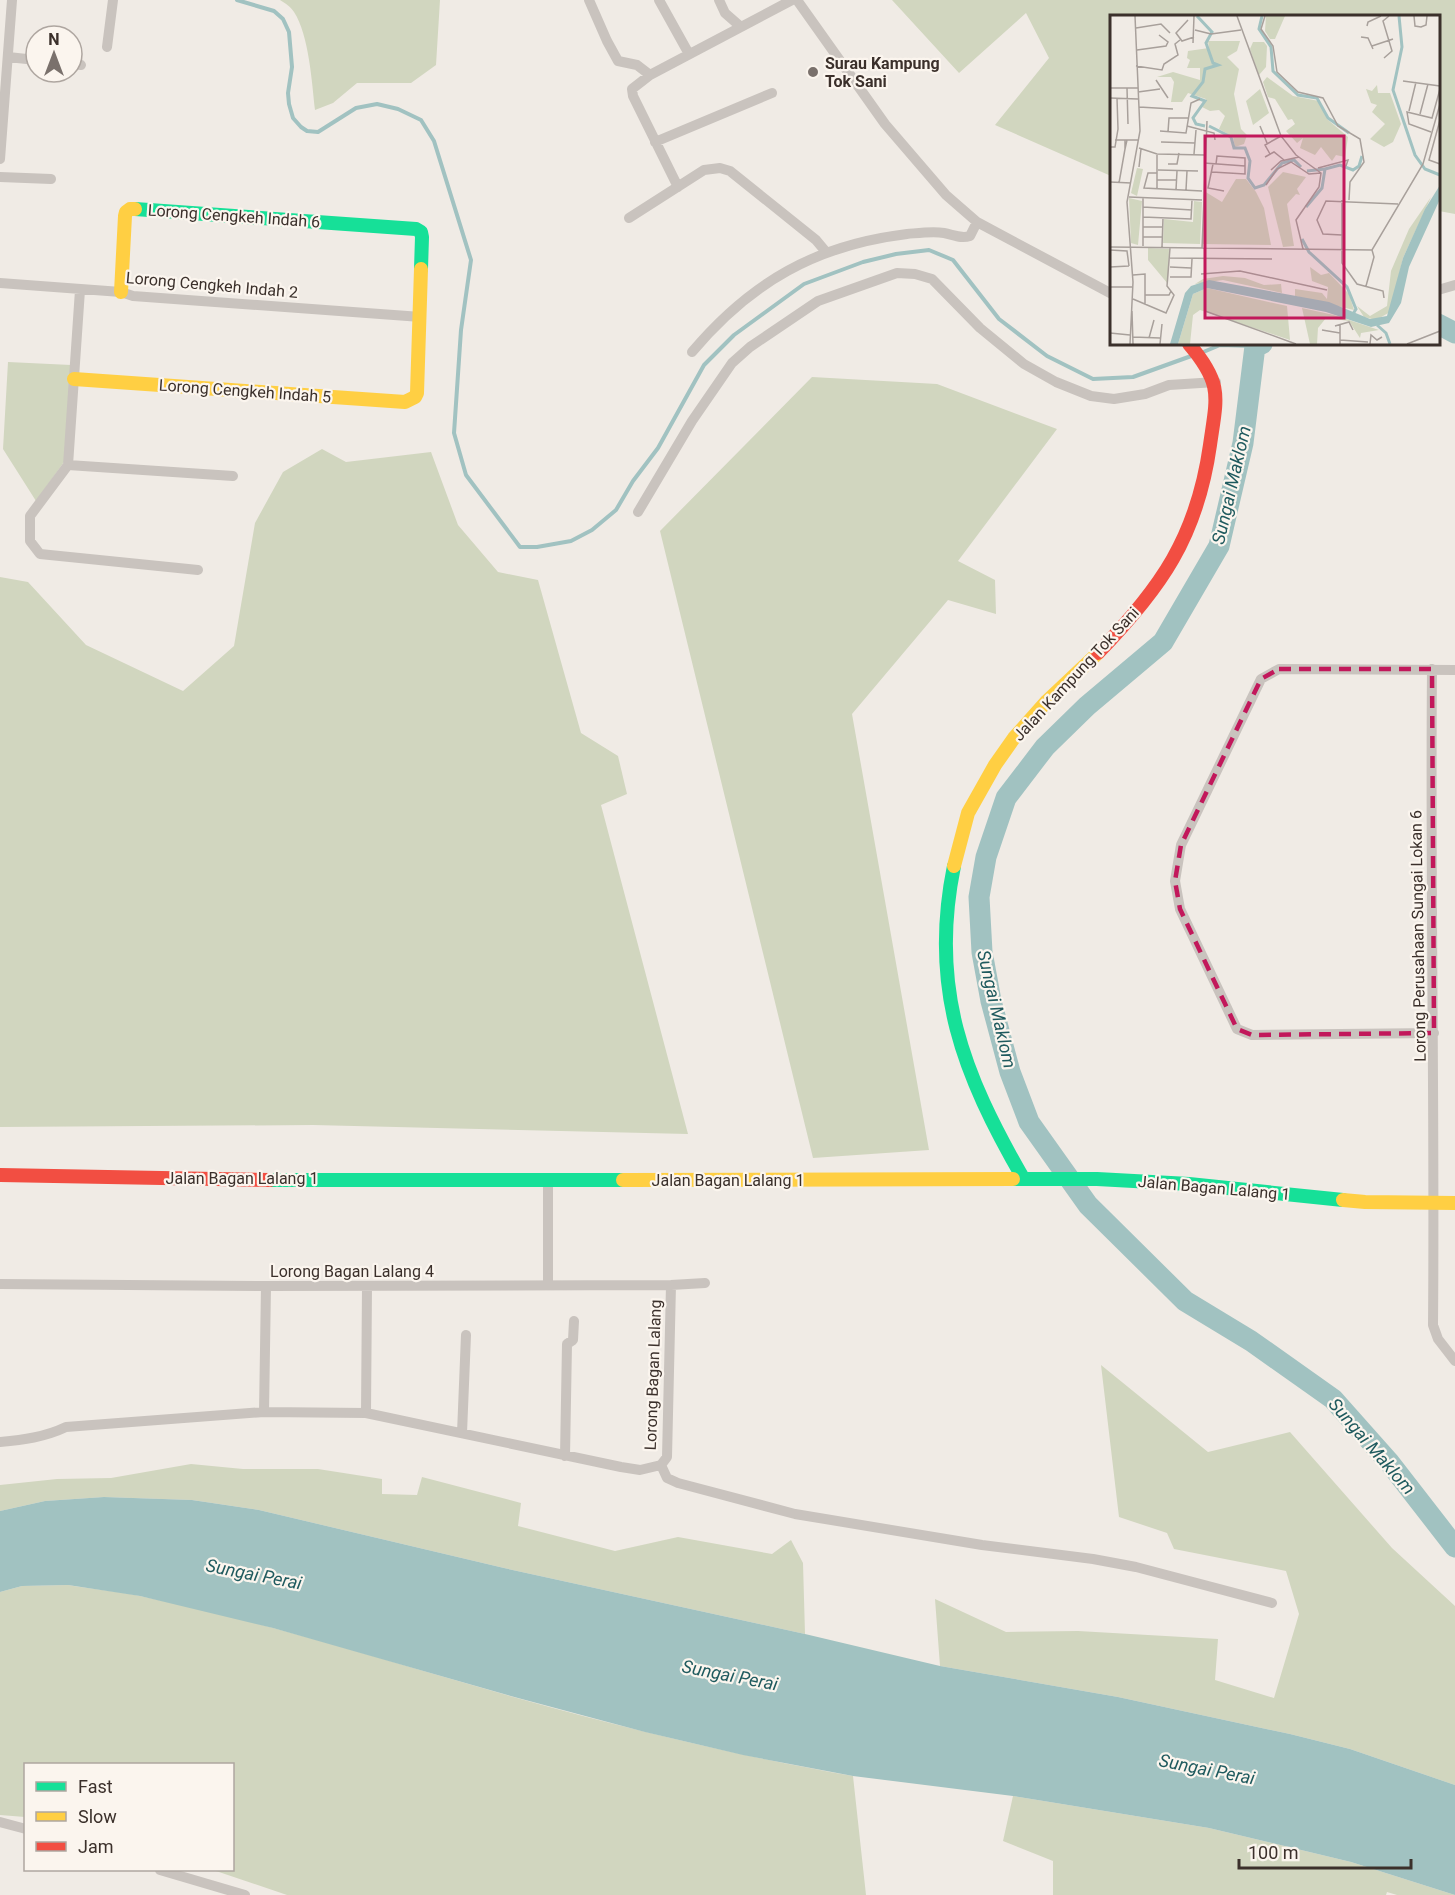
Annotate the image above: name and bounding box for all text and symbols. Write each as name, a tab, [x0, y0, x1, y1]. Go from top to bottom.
inset map	[1110, 15, 1440, 345]
north arrow	[24, 24, 84, 84]
text: N	[48, 30, 60, 49]
place label: Surau Kampung Tok Sani	[825, 54, 940, 91]
marker: Surau Kampung Tok Sani	[806, 65, 820, 79]
street label: Lorong Cengkeh Indah 6	[147, 201, 321, 231]
street label: Lorong Cengkeh Indah 2	[125, 268, 299, 302]
street label: Lorong Cengkeh Indah 5	[158, 376, 332, 406]
water label: Sungai Maklom	[1207, 424, 1255, 546]
street label: Jalan Kampung Tok Sani	[1009, 603, 1143, 745]
street label: Lorong Perusahaan Sungai Lokan 6	[1406, 810, 1430, 1062]
water label: Sungai Maklom	[973, 948, 1021, 1070]
street label: Jalan Bagan Lalang 1	[166, 1169, 318, 1188]
street label: Jalan Bagan Lalang 1	[652, 1171, 804, 1190]
street label: Jalan Bagan Lalang 1	[1137, 1172, 1291, 1204]
street label: Lorong Bagan Lalang 4	[270, 1262, 434, 1281]
street label: Lorong Bagan Lalang	[641, 1299, 665, 1451]
water label: Sungai Maklom	[1324, 1394, 1420, 1498]
water label: Sungai Perai	[204, 1554, 304, 1594]
water label: Sungai Perai	[680, 1655, 780, 1695]
water label: Sungai Perai	[1157, 1749, 1257, 1789]
legend	[24, 1763, 234, 1871]
text: Fast	[78, 1776, 113, 1797]
text: Slow	[78, 1806, 117, 1827]
scale bar	[1239, 1832, 1412, 1870]
text: Jam	[78, 1836, 114, 1857]
text: 100 m	[1248, 1842, 1299, 1863]

